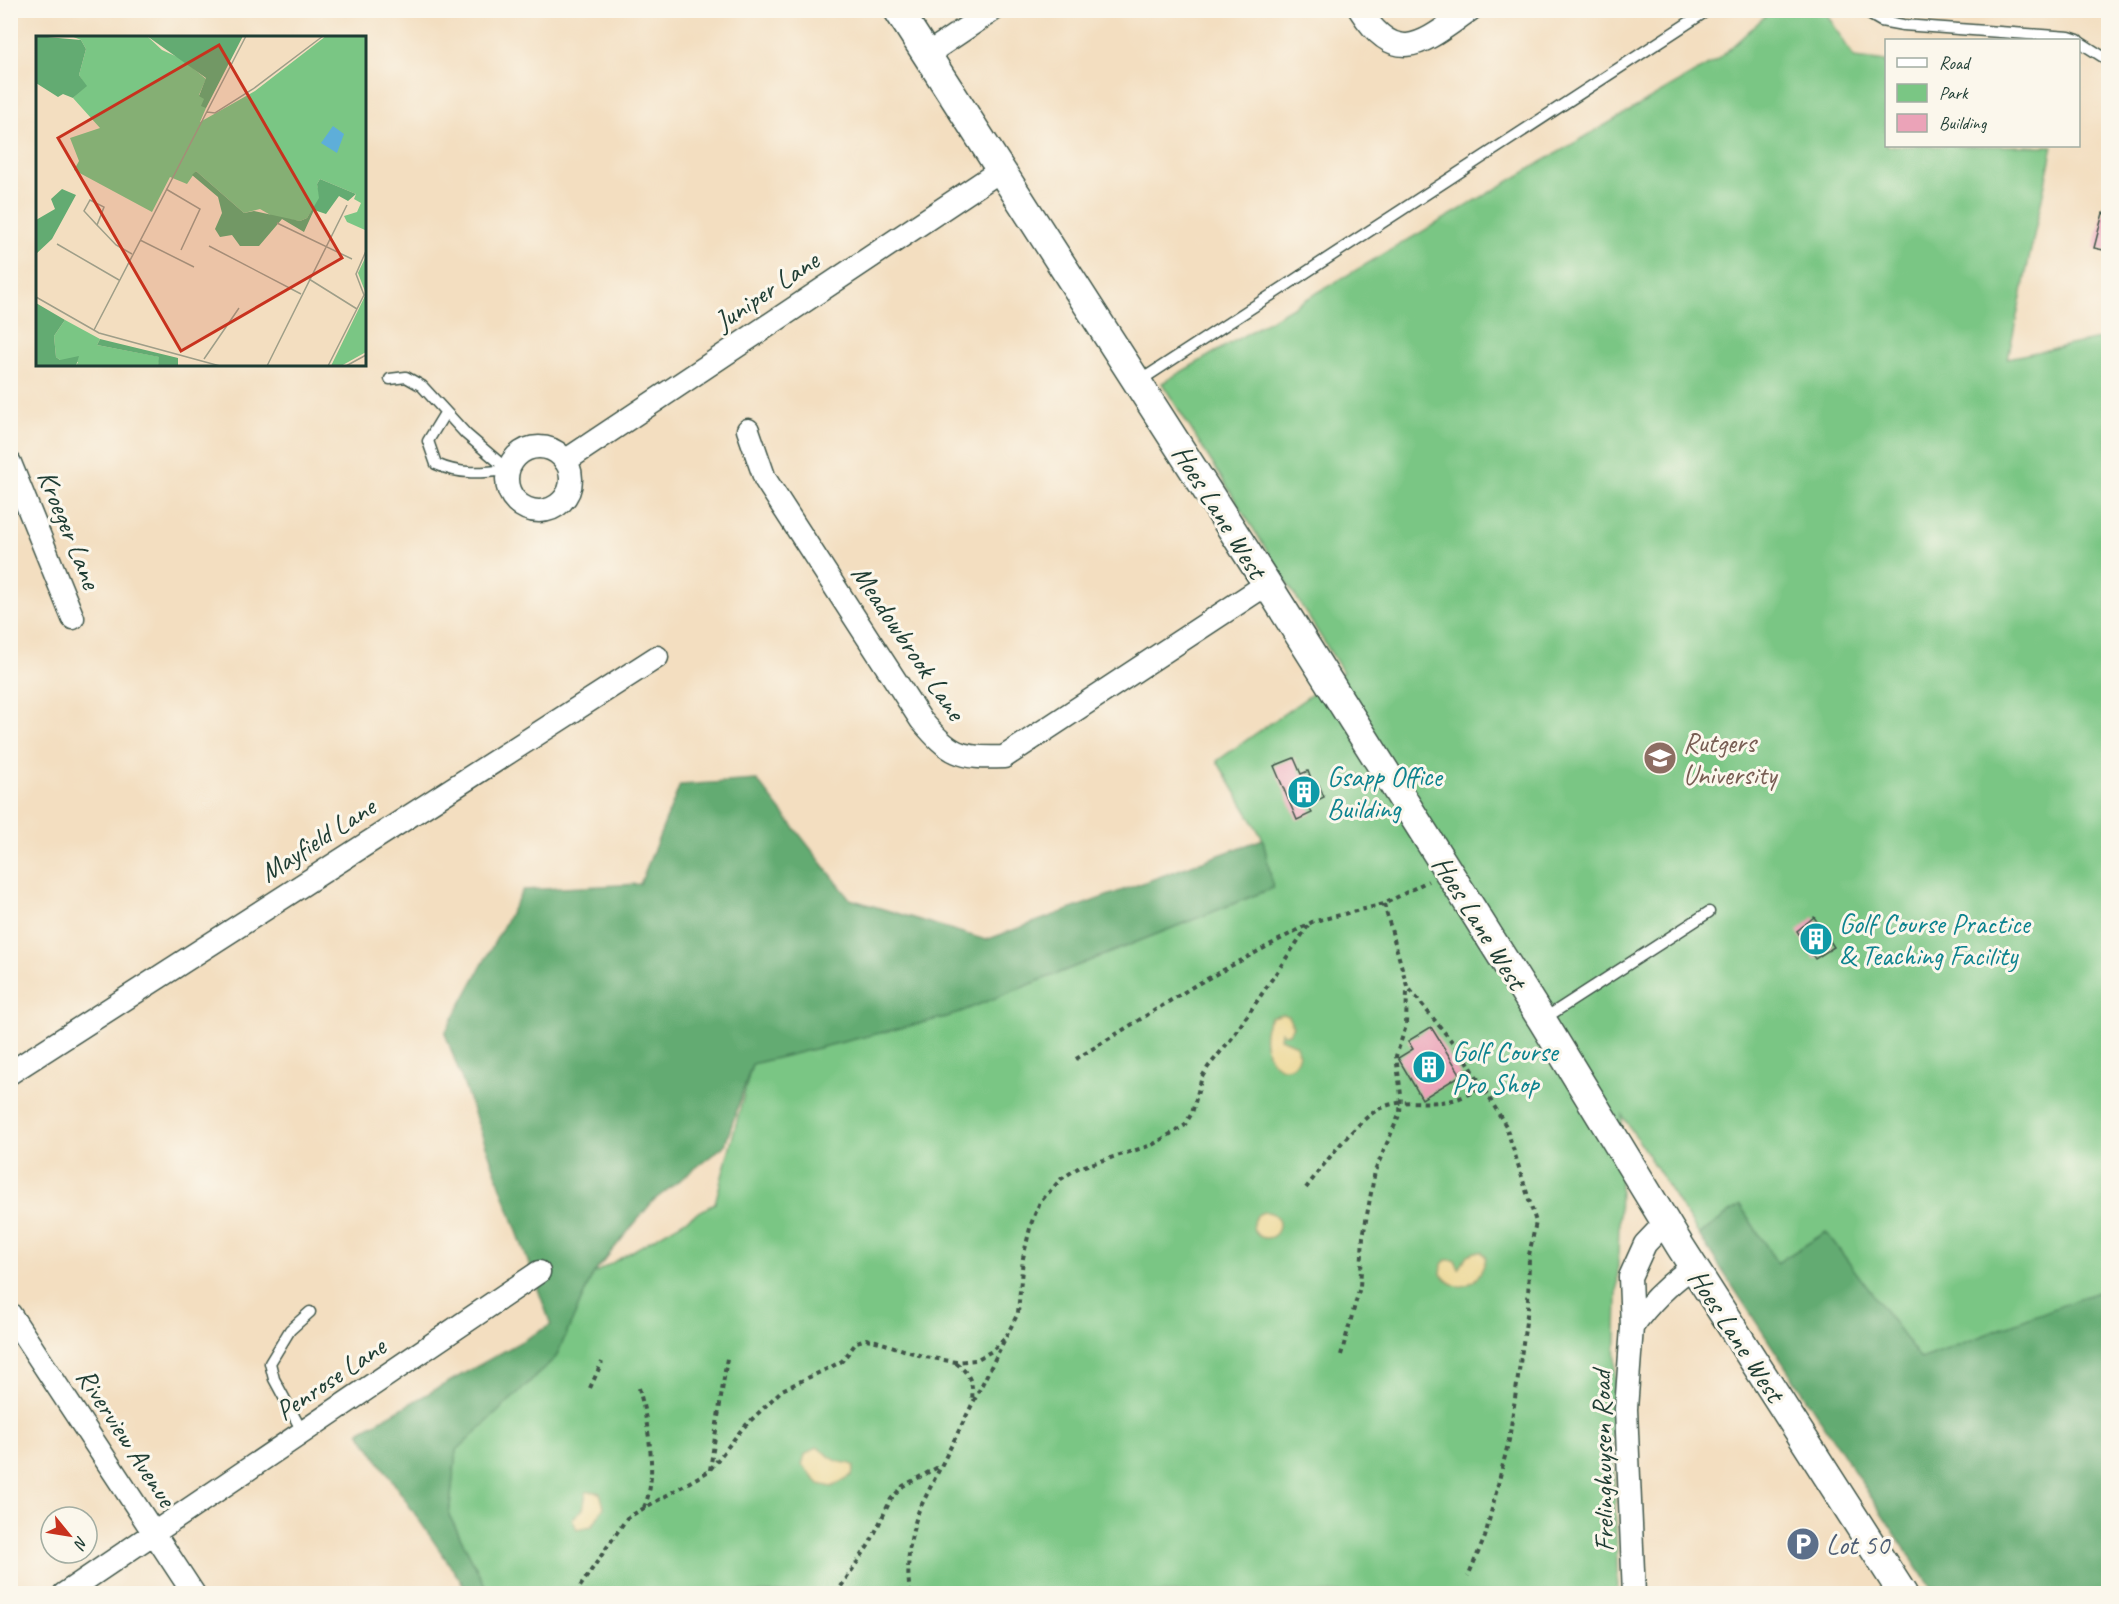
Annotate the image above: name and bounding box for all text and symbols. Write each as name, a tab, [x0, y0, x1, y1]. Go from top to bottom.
inset map	[36, 36, 366, 366]
legend	[1885, 39, 2080, 147]
text: Road	[1939, 52, 1972, 74]
text: Park	[1939, 82, 1969, 104]
text: Building	[1939, 112, 1988, 134]
street label: Juniper Lane	[706, 242, 827, 339]
street label: Hoes Lane West	[1165, 438, 1276, 587]
street label: Kroeger Lane	[30, 465, 110, 595]
street label: Meadowbrook Lane	[844, 558, 974, 728]
place label: Rutgers University	[1683, 725, 1779, 792]
school or university icon: Rutgers University	[1642, 740, 1678, 776]
place label: Gsapp Office Building	[1327, 759, 1444, 826]
building icon: Gsapp Office Building	[1286, 774, 1322, 810]
street label: Mayfield Lane	[253, 788, 383, 890]
street label: Hoes Lane West	[1425, 849, 1536, 998]
place label: Golf Course Practice & Teaching Facility	[1839, 906, 2031, 973]
building icon: Golf Course Practice & Teaching Facility	[1798, 921, 1834, 957]
place label: Golf Course Pro Shop	[1452, 1034, 1560, 1101]
building icon: Golf Course Pro Shop	[1411, 1049, 1447, 1085]
street label: Hoes Lane West	[1681, 1262, 1794, 1410]
street label: Penrose Lane	[269, 1328, 394, 1428]
street label: Riverview Avenue	[69, 1361, 185, 1515]
street label: Frelinghuysen Road	[1583, 1366, 1622, 1552]
north arrow	[39, 1505, 99, 1565]
parking icon: Lot 50	[1785, 1526, 1821, 1562]
place label: Lot 50	[1826, 1527, 1891, 1562]
text: N	[68, 1533, 92, 1554]

